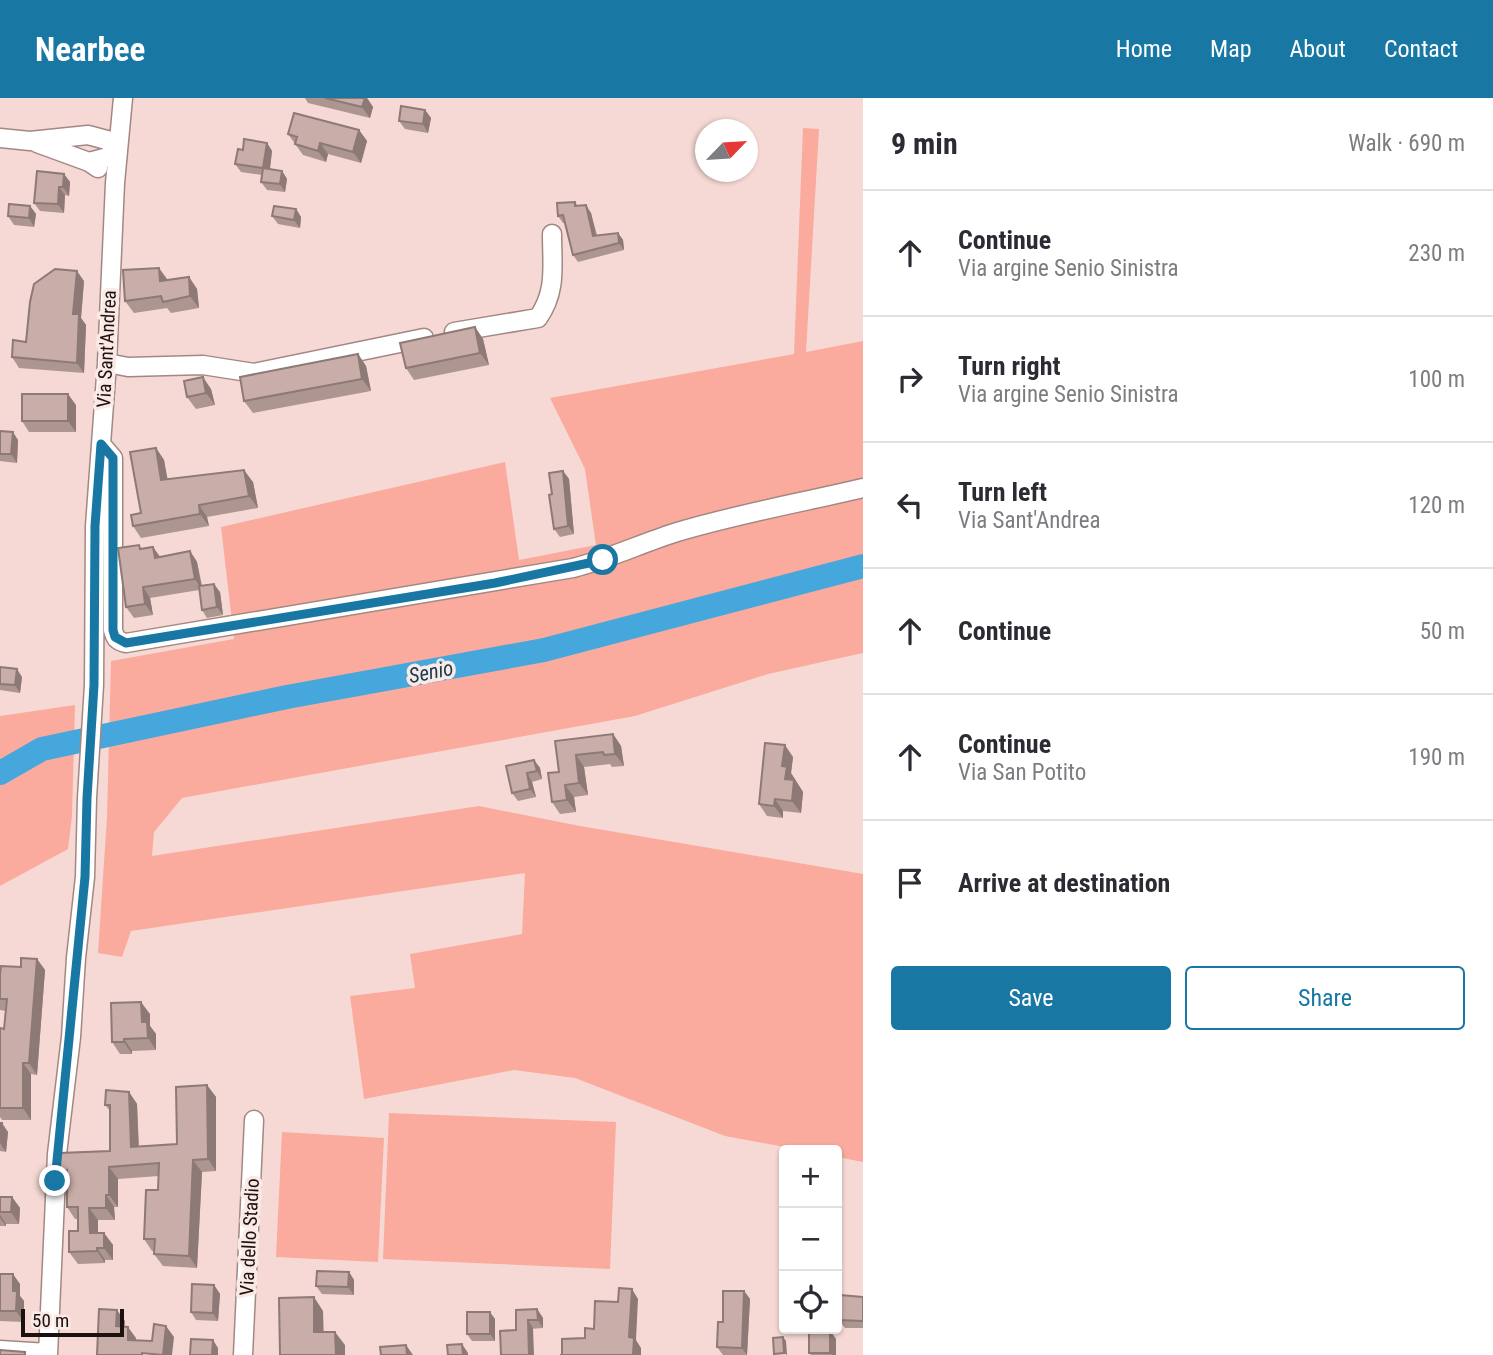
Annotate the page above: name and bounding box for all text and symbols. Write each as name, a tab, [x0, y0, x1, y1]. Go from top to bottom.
text: Nearbee	[35, 30, 145, 69]
text: Home	[1116, 35, 1172, 63]
text: Map	[1210, 35, 1252, 63]
text: About	[1290, 35, 1346, 63]
text: Contact	[1384, 35, 1458, 63]
north arrow	[695, 119, 758, 182]
text: 9 min	[891, 126, 958, 161]
text: Walk · 690 m	[1348, 130, 1465, 157]
text: Continue	[958, 225, 1051, 255]
icon: ahead	[891, 234, 929, 272]
text: 230 m	[1408, 240, 1465, 267]
text: Via argine Senio Sinistra	[958, 255, 1179, 282]
street label: Via Sant'Andrea	[92, 290, 121, 408]
text: Turn right	[958, 351, 1060, 381]
icon: right	[891, 360, 929, 398]
text: 100 m	[1408, 366, 1465, 393]
text: Via argine Senio Sinistra	[958, 381, 1179, 408]
text: Turn left	[958, 477, 1047, 507]
icon: left	[891, 486, 929, 524]
text: 120 m	[1408, 492, 1465, 519]
text: Via Sant'Andrea	[958, 507, 1100, 534]
route start	[587, 544, 618, 575]
icon: ahead	[891, 612, 929, 650]
text: Continue	[958, 616, 1051, 646]
text: 50 m	[1420, 618, 1465, 645]
water label: Senio	[407, 656, 455, 688]
text: Continue	[958, 729, 1051, 759]
icon: ahead	[891, 738, 929, 776]
text: 190 m	[1408, 744, 1465, 771]
text: Via San Potito	[958, 759, 1086, 786]
icon: arrive	[891, 864, 929, 902]
text: Arrive at destination	[958, 868, 1170, 898]
button: Save	[891, 966, 1171, 1030]
button: Share	[1185, 966, 1465, 1030]
map controls	[779, 1145, 842, 1334]
button: +	[779, 1145, 842, 1208]
route end	[39, 1165, 70, 1196]
street label: Via dello Stadio	[235, 1178, 264, 1296]
button: −	[779, 1208, 842, 1271]
button: locate	[779, 1271, 842, 1334]
scale bar	[21, 1306, 124, 1338]
text: 50 m	[32, 1309, 69, 1332]

